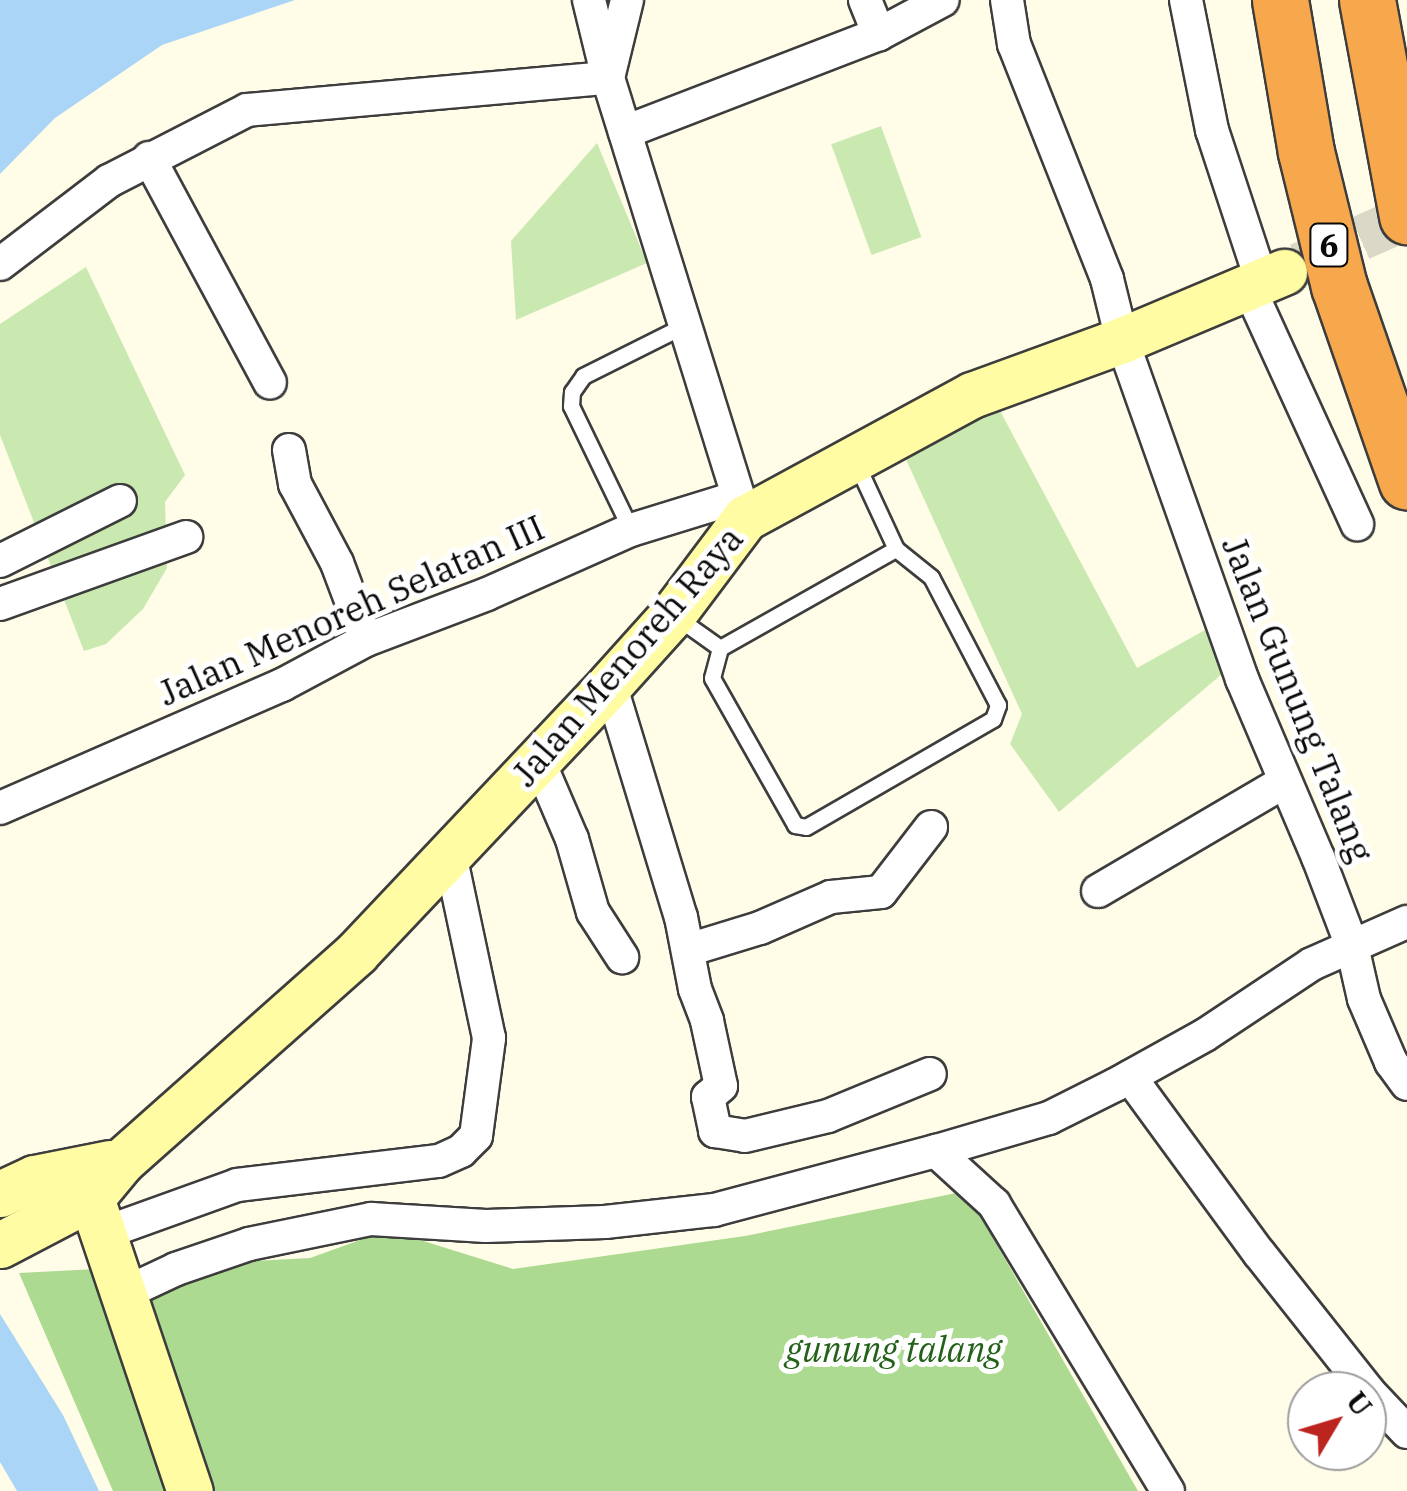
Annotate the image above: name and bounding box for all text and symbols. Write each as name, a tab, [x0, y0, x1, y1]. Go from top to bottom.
road number: 6	[1309, 218, 1349, 272]
street label: Jalan Menoreh Selatan III	[152, 506, 550, 714]
street label: Jalan Menoreh Raya	[503, 518, 751, 794]
street label: Jalan Gunung Talang	[1214, 530, 1382, 868]
park label: gunung talang	[786, 1328, 1002, 1370]
north arrow	[1287, 1371, 1387, 1471]
text: U	[1338, 1384, 1381, 1423]

